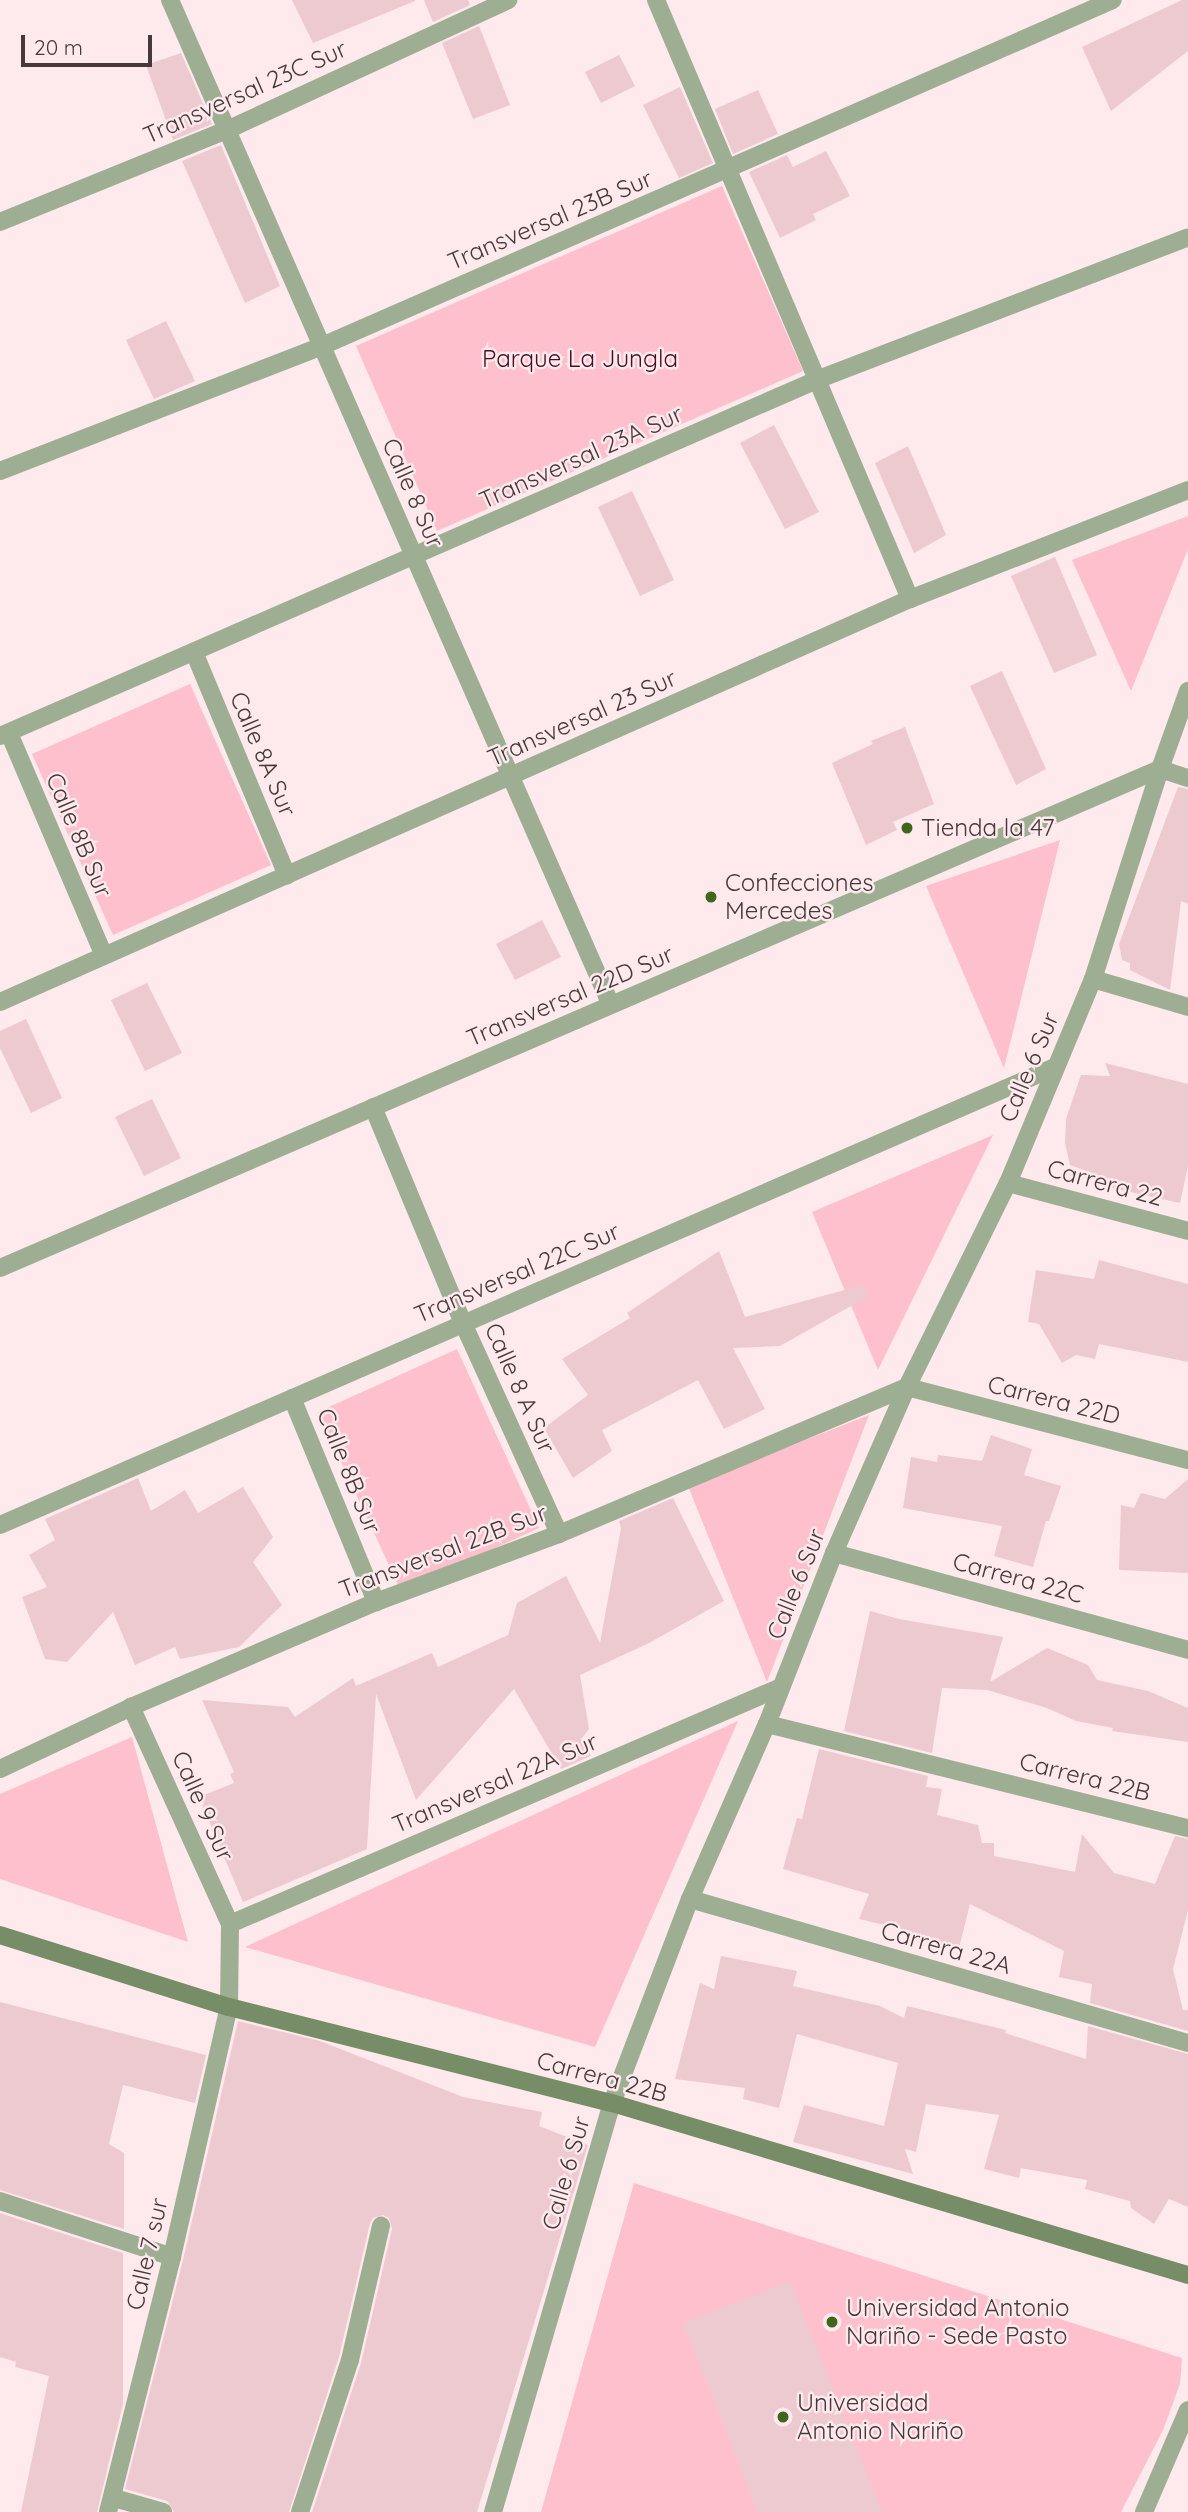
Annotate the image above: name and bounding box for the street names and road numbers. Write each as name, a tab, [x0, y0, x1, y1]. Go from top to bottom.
street label: Transversal 23C Sur	[139, 34, 351, 150]
street label: Transversal 23B Sur	[443, 164, 657, 276]
street label: Transversal 23A Sur	[475, 399, 687, 515]
street label: Calle 8 Sur	[376, 434, 450, 552]
street label: Transversal 23 Sur	[483, 663, 681, 773]
street label: Calle 8A Sur	[224, 687, 302, 821]
street label: Calle 8B Sur	[40, 768, 118, 902]
street label: Transversal 22D Sur	[462, 939, 678, 1053]
street label: Calle 6 Sur	[993, 1008, 1065, 1126]
street label: Carrera 22	[1044, 1154, 1166, 1212]
street label: Transversal 22C Sur	[410, 1217, 624, 1329]
street label: Calle 8 A Sur	[479, 1319, 561, 1457]
street label: Carrera 22D	[985, 1370, 1123, 1430]
street label: Calle 8B Sur	[311, 1404, 387, 1538]
street label: Transversal 22B Sur	[335, 1498, 551, 1604]
street label: Calle 6 Sur	[761, 1524, 831, 1644]
street label: Carrera 22C	[950, 1547, 1086, 1609]
street label: Transversal 22A Sur	[388, 1727, 602, 1839]
street label: Calle 9 Sur	[166, 1746, 240, 1866]
street label: Carrera 22B	[1017, 1747, 1153, 1807]
street label: Carrera 22A	[878, 1916, 1014, 1980]
street label: Carrera 22B	[534, 2046, 670, 2108]
street label: Calle 6 Sur	[536, 2113, 596, 2233]
street label: Calle 7 sur	[120, 2195, 174, 2313]

